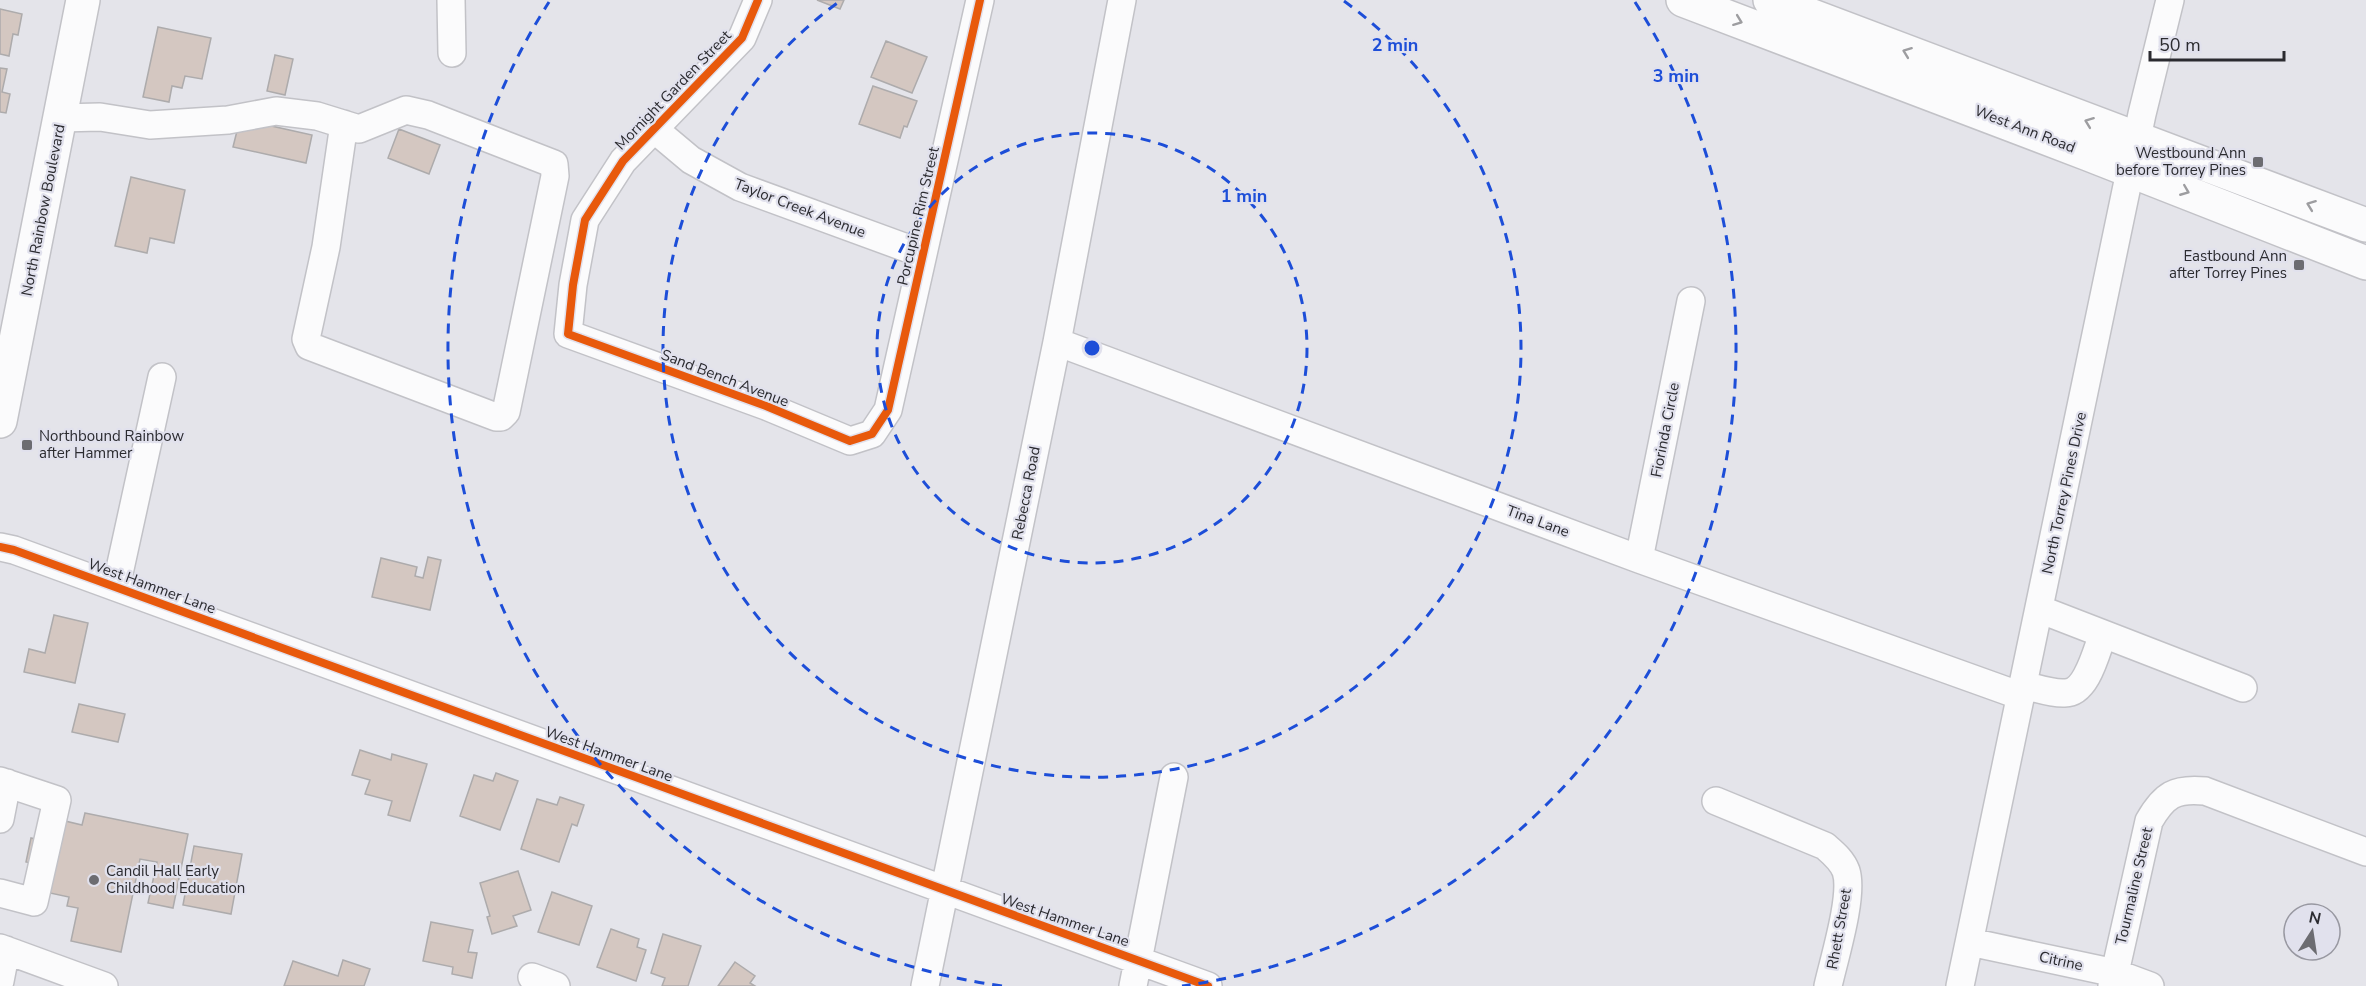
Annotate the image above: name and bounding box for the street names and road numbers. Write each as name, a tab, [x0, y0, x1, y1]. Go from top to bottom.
street label: Mornight Garden Street	[611, 25, 736, 154]
street label: West Ann Road	[1972, 101, 2078, 157]
street label: North Rainbow Boulevard	[16, 122, 70, 298]
street label: Porcupine Rim Street	[892, 144, 944, 287]
street label: Taylor Creek Avenue	[731, 174, 869, 242]
street label: Sand Bench Avenue	[658, 344, 792, 412]
street label: Fiorinda Circle	[1646, 381, 1684, 479]
street label: North Torrey Pines Drive	[2037, 410, 2091, 576]
street label: Rebecca Road	[1007, 444, 1045, 542]
street label: Tina Lane	[1504, 500, 1572, 542]
street label: West Hammer Lane	[85, 554, 219, 618]
street label: West Hammer Lane	[542, 722, 676, 786]
street label: Tourmaline Street	[2111, 825, 2157, 947]
street label: Rhett Street	[1822, 886, 1856, 971]
street label: West Hammer Lane	[998, 889, 1132, 951]
street label: Citrine	[2037, 947, 2085, 975]

